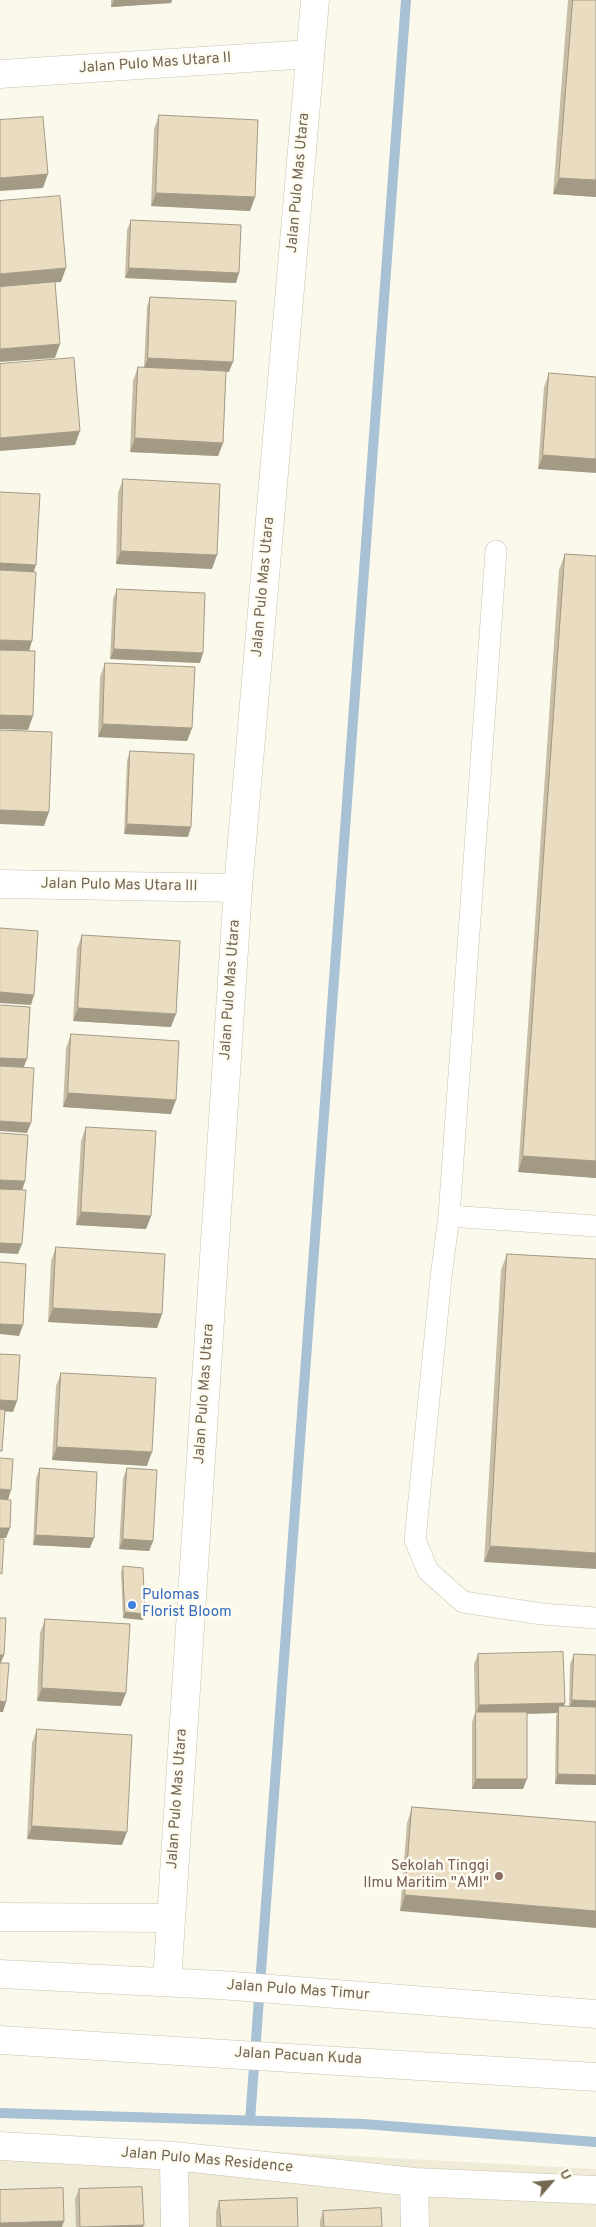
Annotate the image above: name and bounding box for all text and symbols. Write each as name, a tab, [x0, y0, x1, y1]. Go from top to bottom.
street label: Jalan Pulo Mas Utara II	[78, 50, 232, 78]
street label: Jalan Pulo Mas Utara	[284, 112, 314, 254]
street label: Jalan Pulo Mas Utara	[249, 516, 279, 658]
street label: Jalan Pulo Mas Utara III	[40, 876, 198, 896]
street label: Jalan Pulo Mas Utara	[217, 919, 245, 1061]
street label: Jalan Pulo Mas Utara	[191, 1323, 219, 1465]
place label: Pulomas Florist Bloom	[142, 1587, 232, 1622]
marker: Pulomas Florist Bloom	[126, 1599, 138, 1611]
street label: Jalan Pulo Mas Utara	[164, 1728, 192, 1870]
place label: Sekolah Tinggi Ilmu Maritim "AMI"	[363, 1858, 489, 1893]
marker: Sekolah Tinggi Ilmu Maritim "AMI"	[493, 1870, 505, 1882]
street label: Jalan Pulo Mas Timur	[226, 1977, 370, 2005]
street label: Jalan Pacuan Kuda	[234, 2045, 362, 2069]
street label: Jalan Pulo Mas Residence	[120, 2144, 294, 2178]
north arrow	[526, 2157, 576, 2207]
text: U	[555, 2167, 575, 2183]

